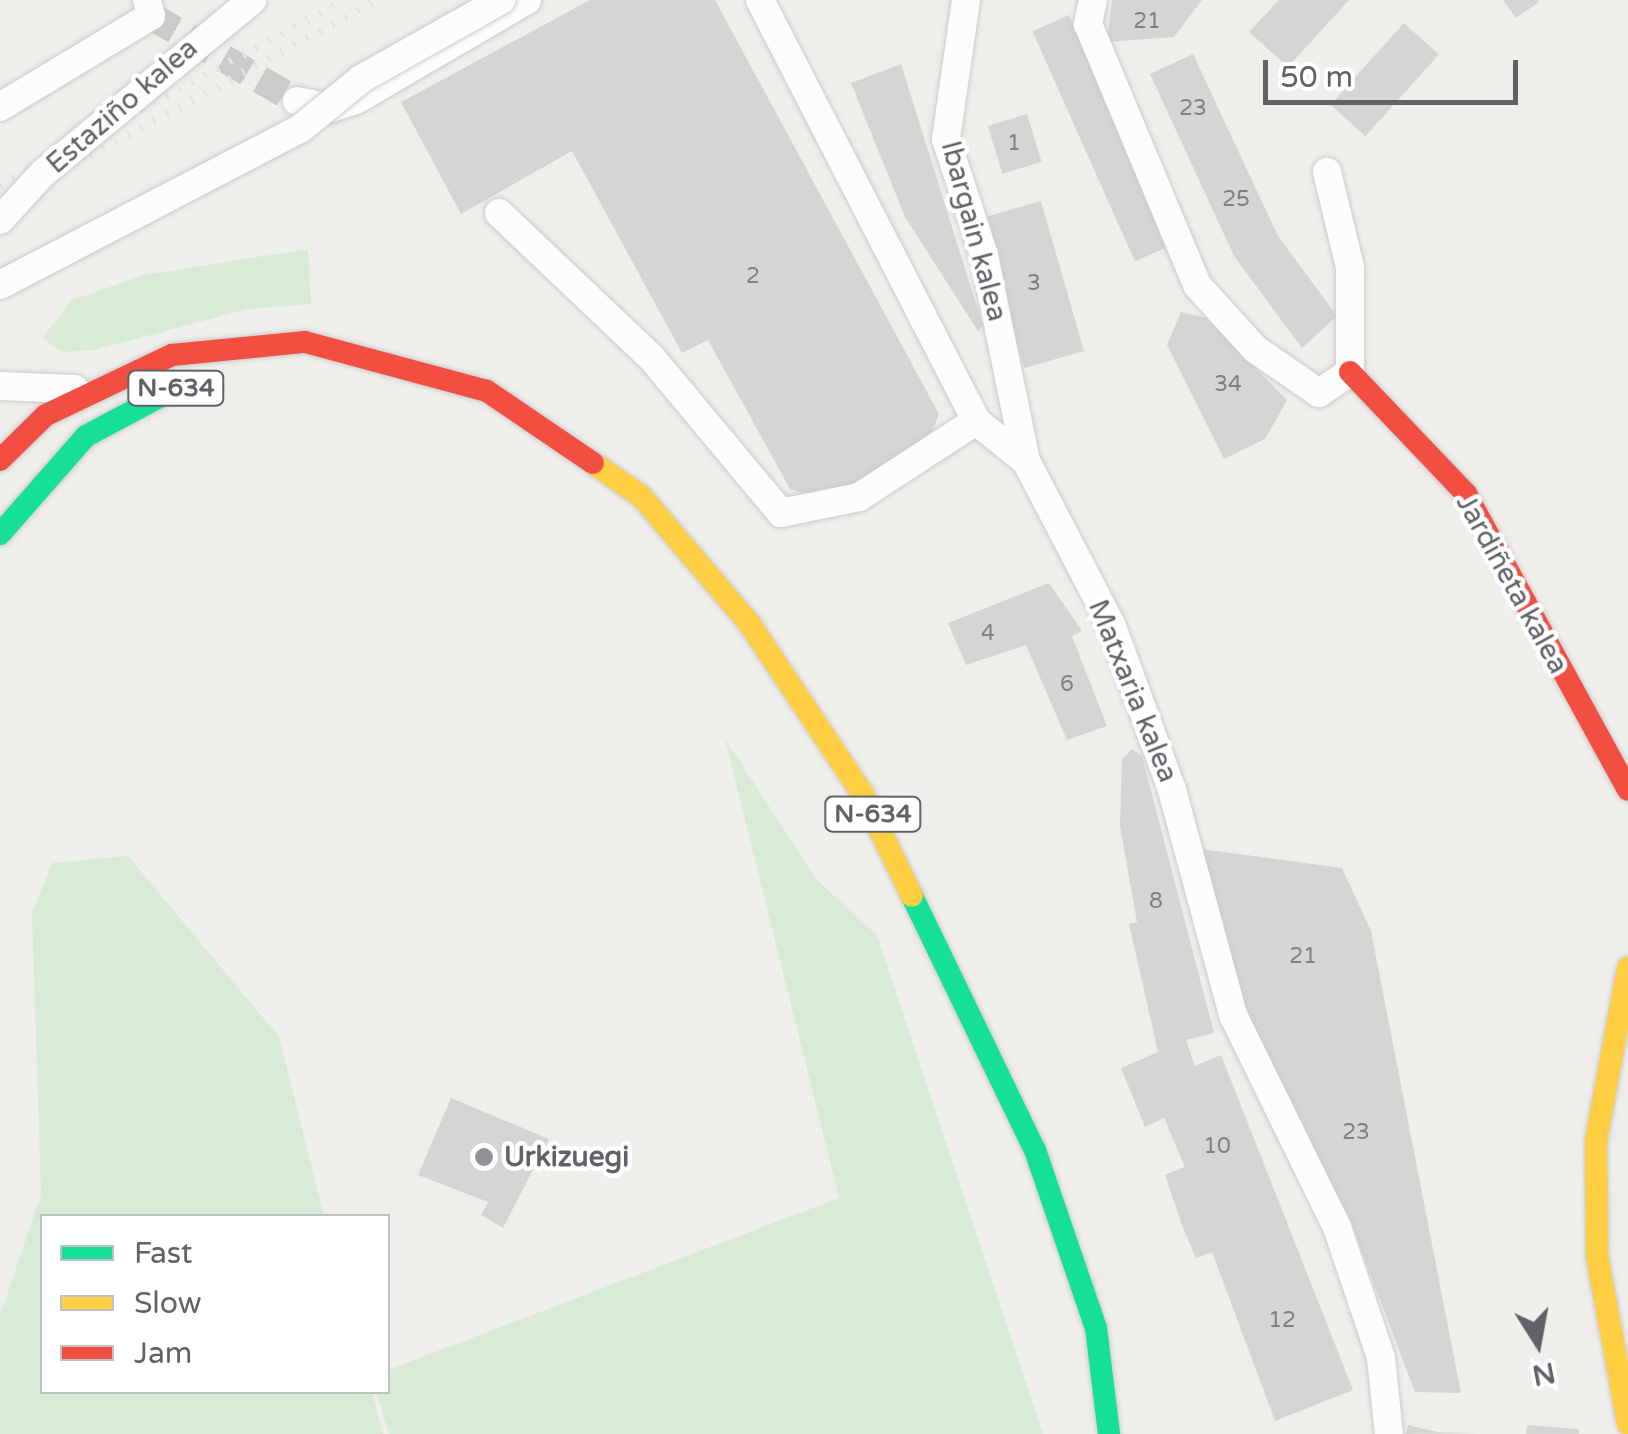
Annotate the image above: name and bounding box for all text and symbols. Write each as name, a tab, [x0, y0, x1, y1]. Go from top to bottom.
house number: 21	[1133, 9, 1161, 35]
street label: Estaziño kalea	[40, 31, 204, 181]
scale bar	[1268, 40, 1523, 102]
text: 50 m	[1280, 59, 1353, 96]
house number: 23	[1179, 96, 1207, 122]
house number: 1	[1007, 131, 1021, 157]
street label: Ibargain kalea	[934, 137, 1014, 325]
house number: 25	[1222, 187, 1250, 213]
house number: 2	[746, 264, 760, 290]
house number: 3	[1027, 271, 1041, 297]
road number: N-634	[126, 368, 226, 408]
house number: 34	[1214, 372, 1242, 398]
street label: Jardiñeta kalea	[1449, 489, 1575, 679]
street label: Matxaria kalea	[1081, 595, 1185, 787]
house number: 4	[981, 621, 995, 647]
house number: 6	[1060, 672, 1074, 698]
road number: N-634	[823, 794, 923, 834]
house number: 8	[1149, 889, 1163, 915]
house number: 21	[1289, 944, 1317, 970]
house number: 23	[1342, 1120, 1370, 1146]
house number: 10	[1203, 1134, 1231, 1160]
place label: Urkizuegi	[504, 1140, 629, 1174]
marker: Urkizuegi	[473, 1146, 495, 1168]
legend	[40, 1214, 390, 1394]
text: Fast	[134, 1235, 193, 1272]
text: Slow	[134, 1285, 202, 1322]
north arrow	[1488, 1294, 1588, 1394]
house number: 12	[1268, 1308, 1296, 1334]
text: Jam	[134, 1335, 192, 1372]
text: N	[1529, 1355, 1558, 1392]

